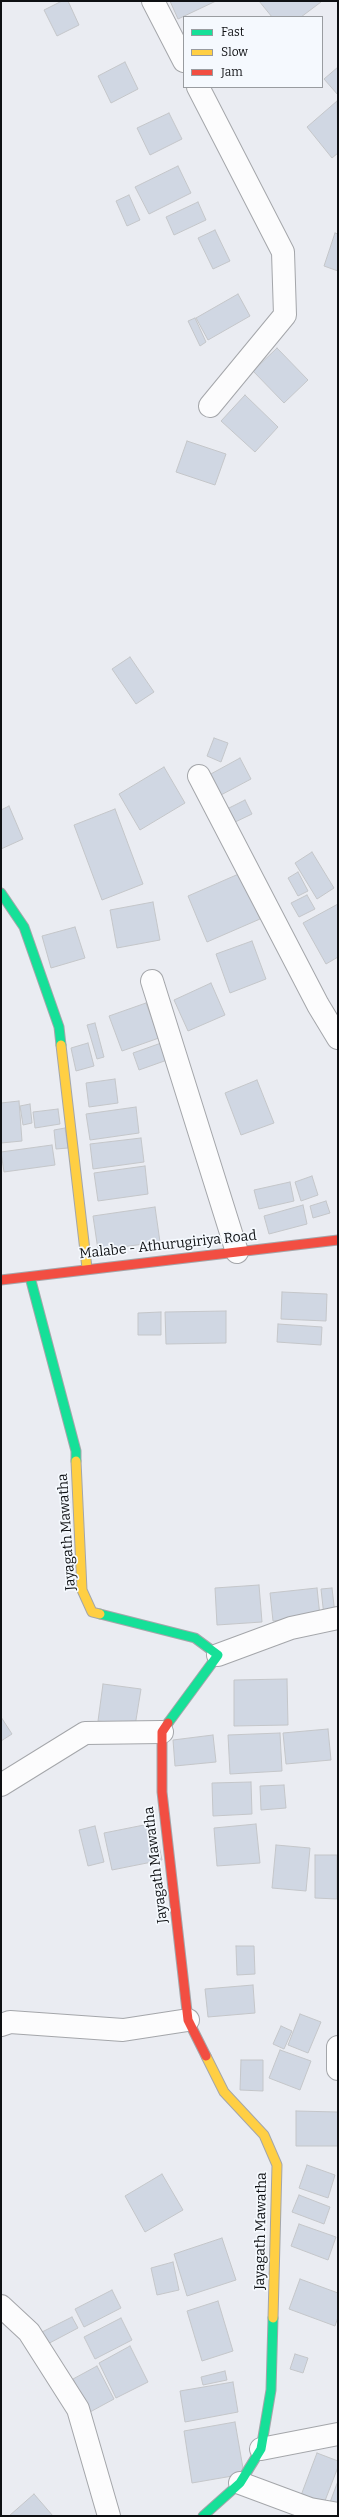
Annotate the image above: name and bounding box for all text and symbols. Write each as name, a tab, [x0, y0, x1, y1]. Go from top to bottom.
legend	[183, 16, 323, 88]
text: Fast	[221, 25, 244, 39]
text: Slow	[221, 45, 248, 59]
text: Jam	[221, 65, 243, 79]
street label: Malabe - Athurugiriya Road	[79, 1227, 257, 1263]
street label: Jayagath Mawatha	[55, 1473, 79, 1591]
street label: Jayagath Mawatha	[141, 1806, 171, 1924]
street label: Jayagath Mawatha	[252, 2172, 270, 2290]

